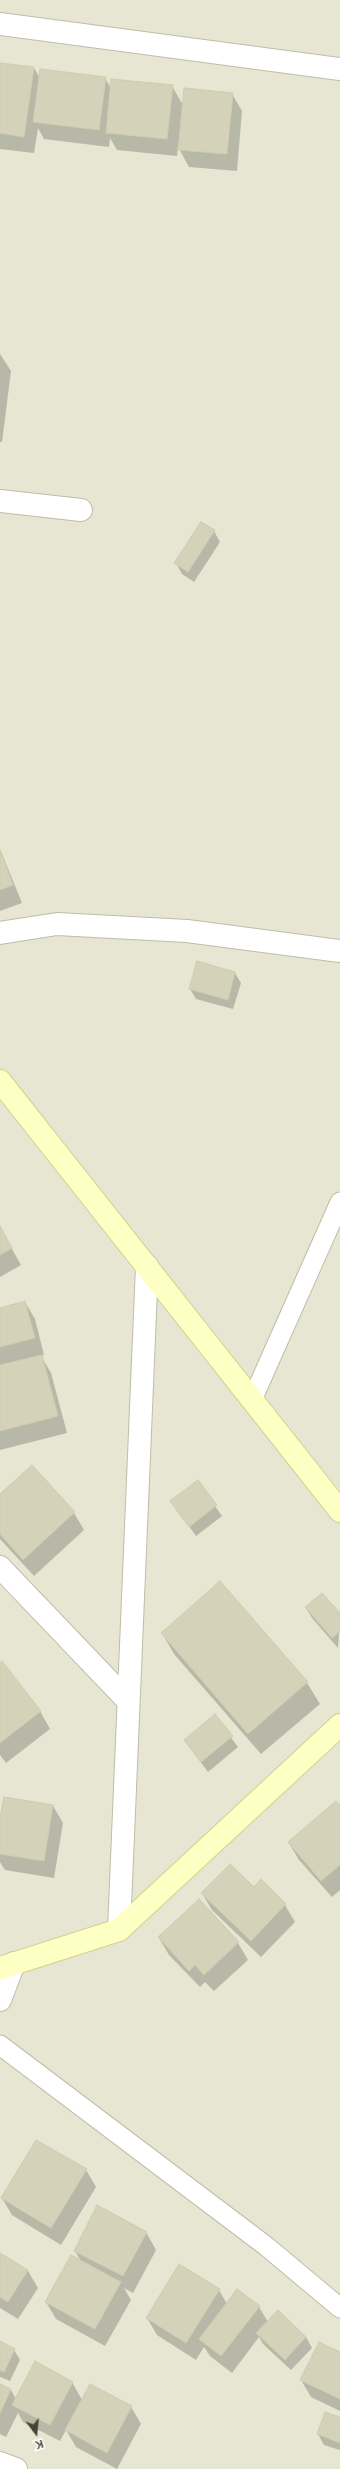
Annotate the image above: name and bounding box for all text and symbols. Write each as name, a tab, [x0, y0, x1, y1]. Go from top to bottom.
north arrow	[16, 2413, 56, 2453]
text: K	[34, 2438, 45, 2451]

